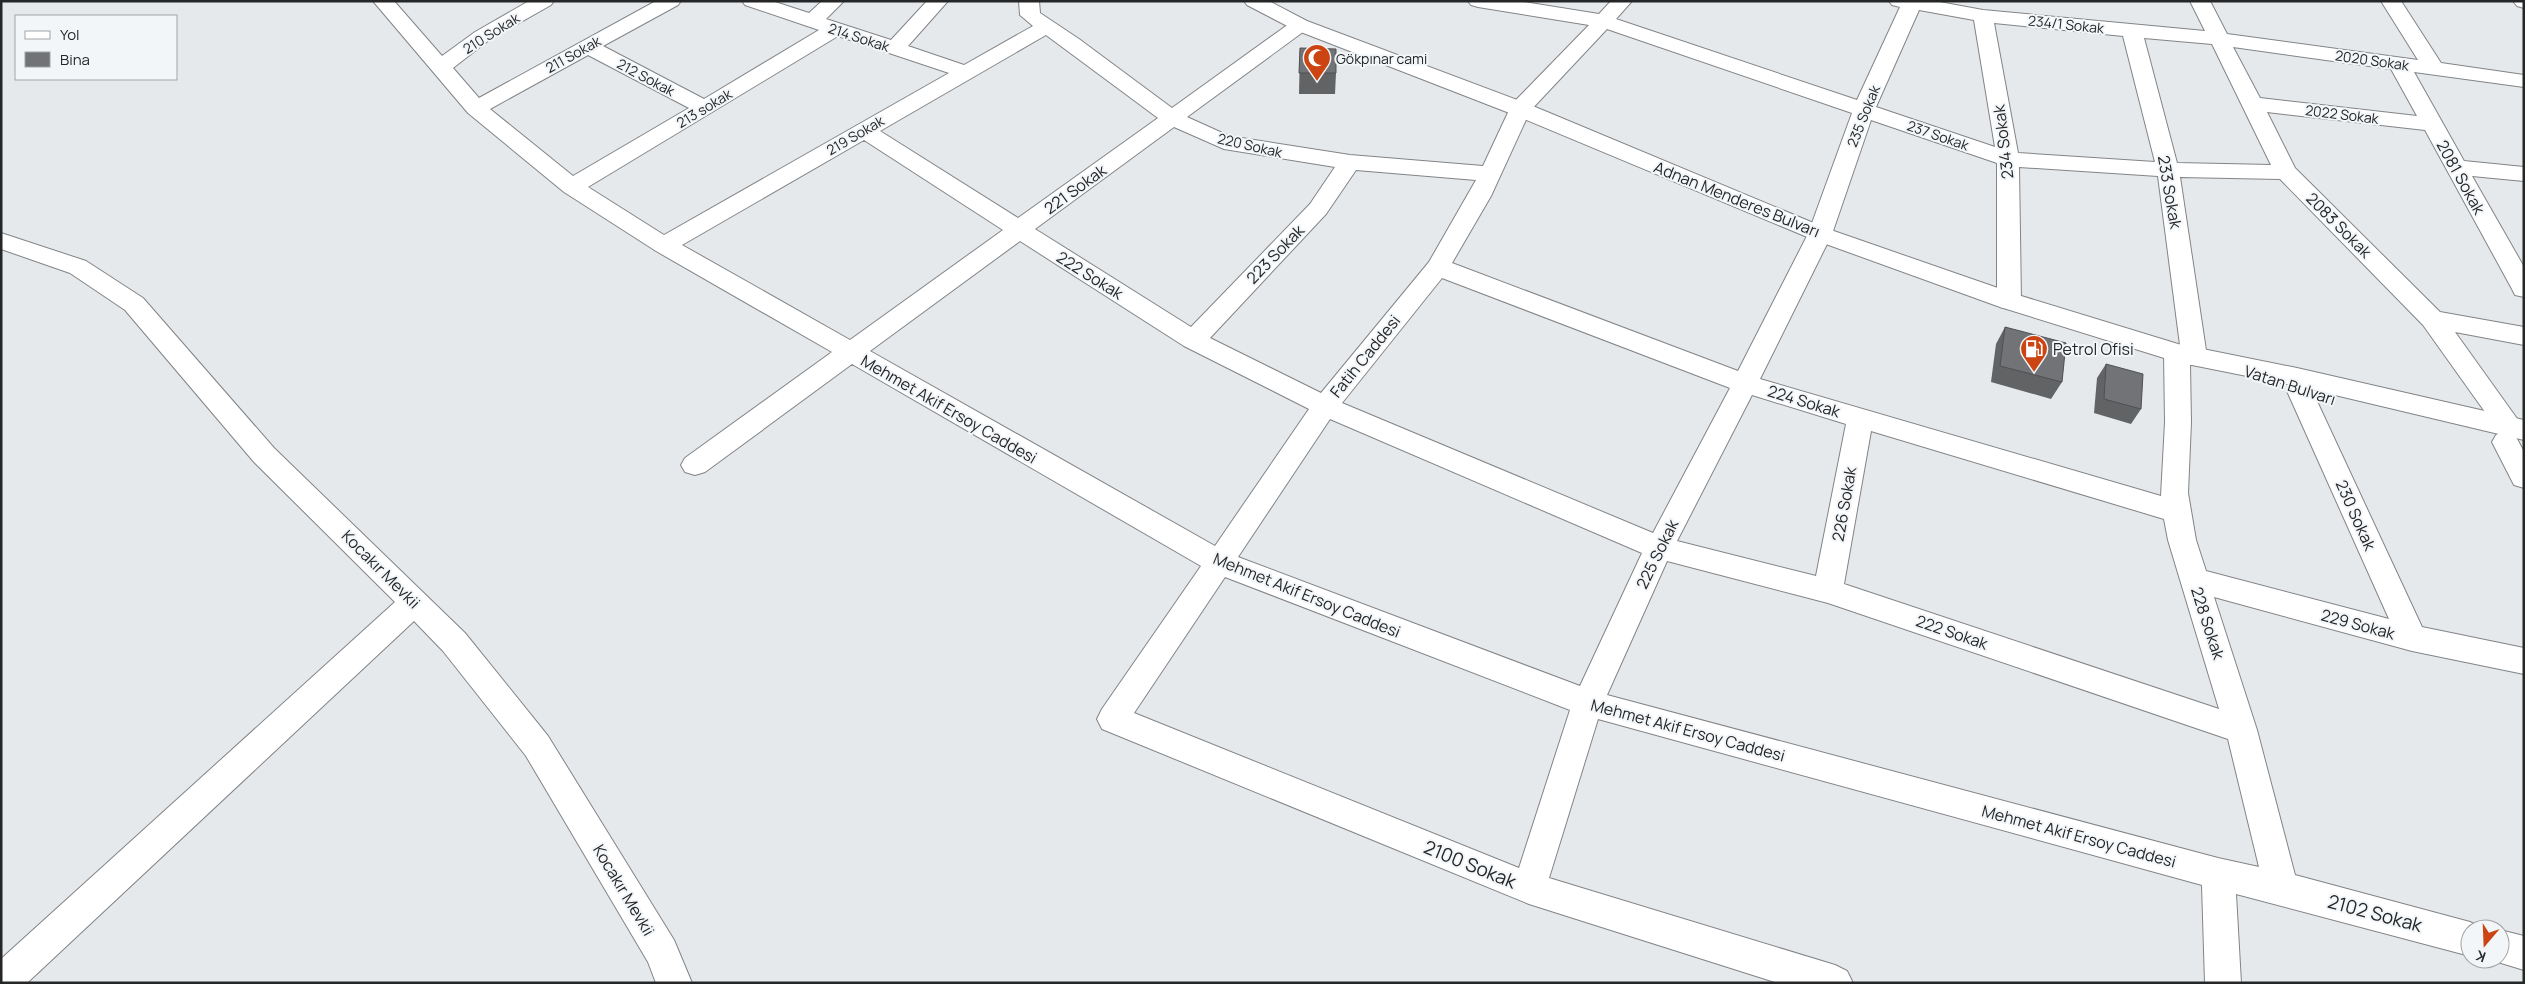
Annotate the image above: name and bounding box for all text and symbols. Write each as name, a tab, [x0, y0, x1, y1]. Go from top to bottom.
street label: 210 Sokak	[459, 8, 524, 58]
street label: 234/1 Sokak	[2027, 11, 2106, 38]
legend	[15, 15, 178, 80]
street label: 214 Sokak	[826, 18, 893, 56]
text: Yol	[60, 24, 80, 45]
street label: 211 Sokak	[542, 31, 605, 77]
mosque icon: Gökpınar cami	[1302, 43, 1332, 82]
street label: 2020 Sokak	[2334, 45, 2411, 75]
text: Bina	[60, 49, 90, 70]
place label: Gökpınar cami	[1336, 49, 1427, 68]
street label: 212 Sokak	[614, 54, 679, 101]
street label: 235 Sokak	[1842, 81, 1884, 150]
street label: 213 sokak	[673, 84, 736, 132]
street label: 2022 Sokak	[2304, 100, 2381, 128]
street label: 234 Sokak	[1987, 103, 2018, 180]
street label: 219 Sokak	[823, 110, 888, 159]
street label: 237 Sokak	[1905, 116, 1972, 155]
street label: 220 Sokak	[1216, 128, 1285, 162]
street label: 2081 Sokak	[2432, 136, 2491, 219]
street label: 233 Sokak	[2153, 154, 2187, 231]
street label: Adnan Menderes Bulvarı	[1651, 156, 1823, 242]
street label: 221 Sokak	[1039, 158, 1111, 219]
street label: 2083 Sokak	[2301, 187, 2377, 263]
street label: 223 Sokak	[1241, 219, 1309, 288]
street label: 222 Sokak	[1053, 246, 1128, 305]
street label: Fatih Caddesi	[1325, 310, 1405, 402]
fuel station icon: Petrol Ofisi	[2019, 334, 2049, 373]
place label: Petrol Ofisi	[2053, 338, 2134, 360]
street label: Mehmet Akif Ersoy Caddesi	[857, 349, 1041, 469]
street label: Vatan Bulvarı	[2241, 360, 2339, 410]
street label: 224 Sokak	[1765, 380, 1844, 423]
street label: 226 Sokak	[1827, 464, 1862, 543]
street label: 230 Sokak	[2331, 476, 2382, 555]
street label: 225 Sokak	[1631, 515, 1684, 592]
street label: Kocakır Mevkii	[337, 525, 425, 613]
street label: Mehmet Akif Ersoy Caddesi	[1210, 547, 1404, 643]
street label: 228 Sokak	[2186, 584, 2230, 663]
street label: 229 Sokak	[2319, 604, 2398, 645]
street label: 222 Sokak	[1913, 609, 1992, 655]
street label: Mehmet Akif Ersoy Caddesi	[1589, 693, 1787, 767]
street label: Mehmet Akif Ersoy Caddesi	[1980, 799, 2178, 873]
street label: 2100 Sokak	[1420, 834, 1521, 895]
street label: Kocakır Mevkii	[588, 840, 660, 940]
street label: 2102 Sokak	[2325, 888, 2426, 938]
north arrow	[2460, 919, 2510, 969]
text: K	[2472, 946, 2488, 967]

